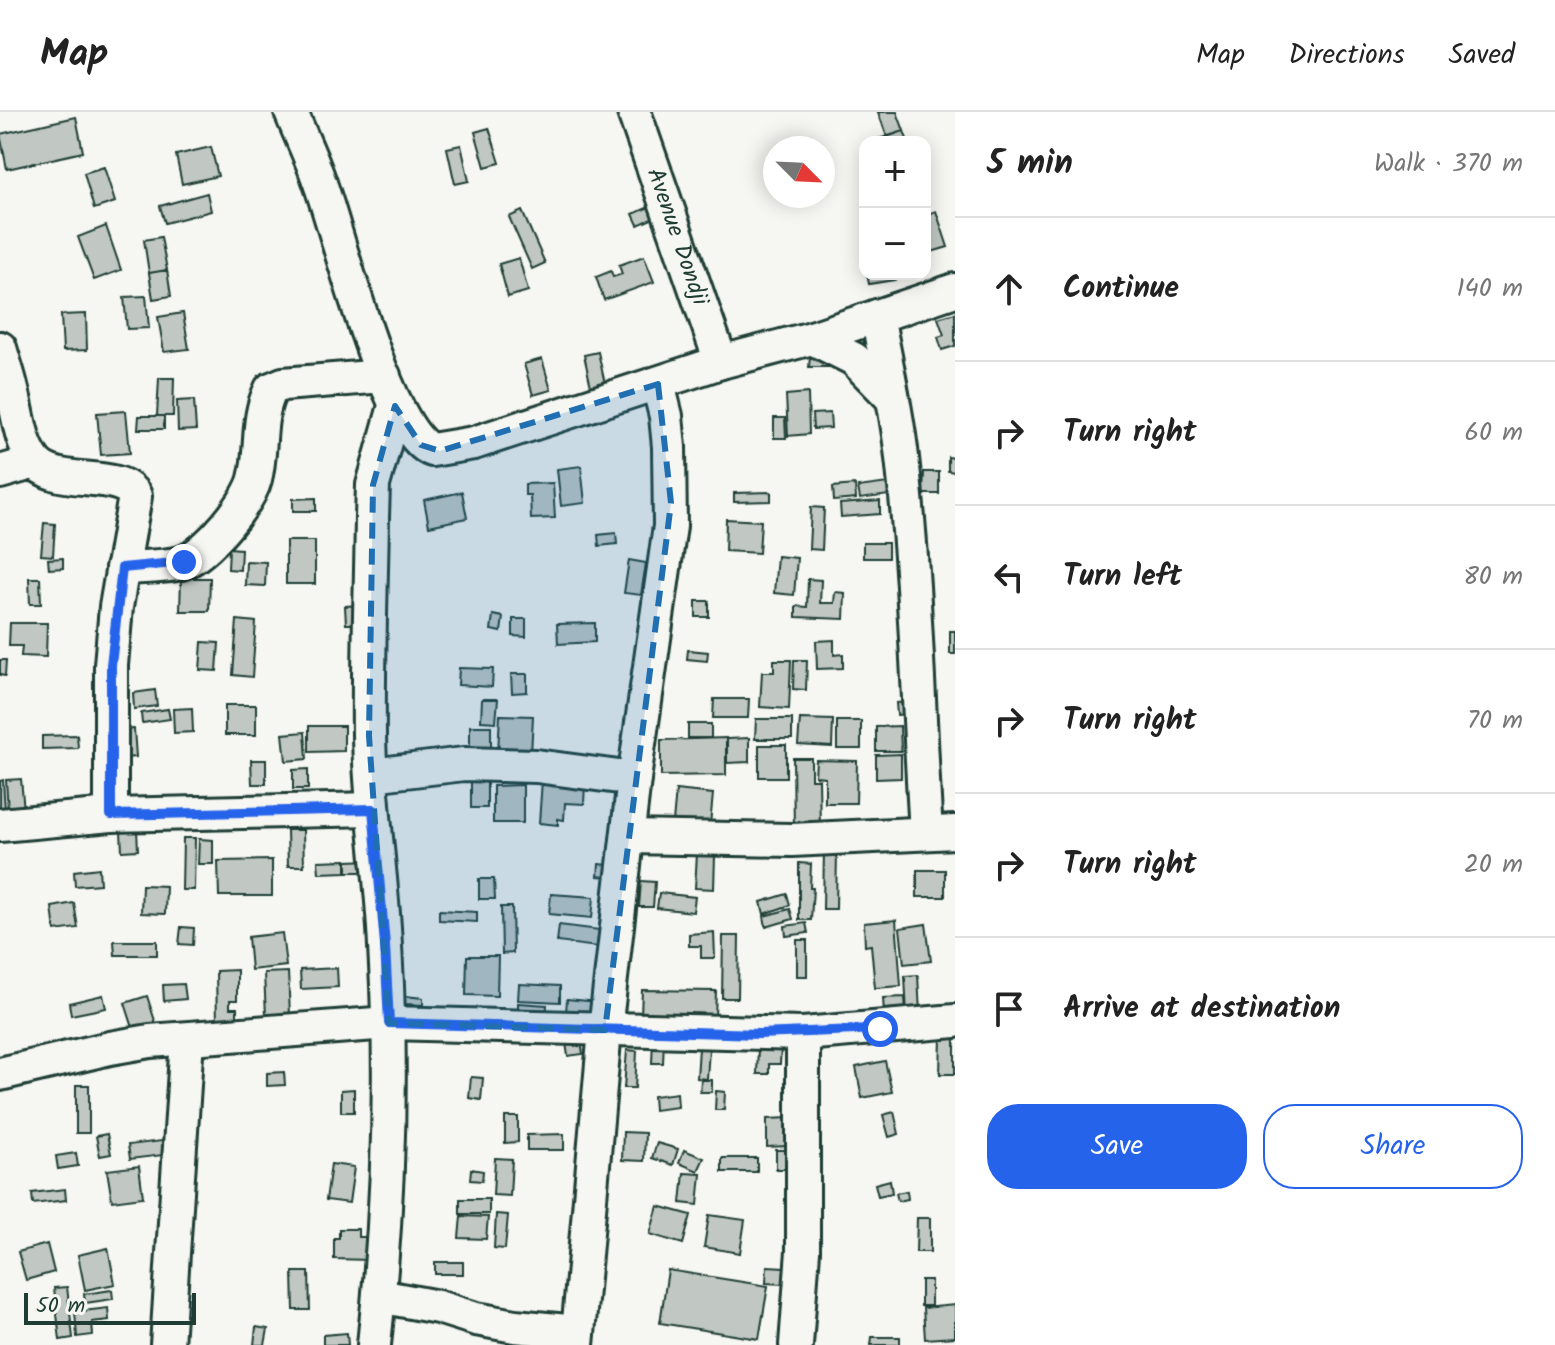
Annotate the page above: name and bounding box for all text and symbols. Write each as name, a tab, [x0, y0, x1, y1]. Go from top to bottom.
text: Map	[40, 25, 109, 85]
text: Map	[1196, 33, 1245, 78]
text: Directions	[1289, 33, 1405, 78]
text: Saved	[1449, 33, 1515, 78]
north arrow	[763, 136, 835, 208]
map controls	[859, 136, 931, 280]
button: +	[859, 136, 931, 208]
text: 5 min	[987, 137, 1073, 191]
text: Walk · 370 m	[1374, 143, 1523, 185]
street label: Avenue Dondji	[635, 163, 720, 312]
button: −	[859, 208, 931, 280]
text: Continue	[1063, 265, 1179, 313]
icon: ahead	[987, 267, 1031, 311]
text: 140 m	[1456, 268, 1523, 310]
text: Turn right	[1063, 409, 1196, 457]
icon: right	[987, 411, 1031, 455]
text: 60 m	[1464, 412, 1523, 454]
route end	[166, 544, 202, 580]
text: Turn left	[1063, 553, 1182, 601]
icon: left	[987, 555, 1031, 599]
text: 80 m	[1463, 556, 1523, 598]
text: Turn right	[1063, 697, 1196, 745]
icon: right	[987, 699, 1031, 743]
text: 70 m	[1467, 700, 1523, 742]
text: Turn right	[1063, 841, 1196, 889]
icon: right	[987, 843, 1031, 887]
text: 20 m	[1464, 844, 1523, 886]
text: Arrive at destination	[1063, 985, 1340, 1033]
icon: arrive	[987, 987, 1031, 1031]
route start	[862, 1011, 898, 1047]
button: Save	[987, 1104, 1247, 1189]
button: Share	[1263, 1104, 1523, 1189]
scale bar	[24, 1289, 196, 1325]
text: 50 m	[36, 1289, 85, 1324]

